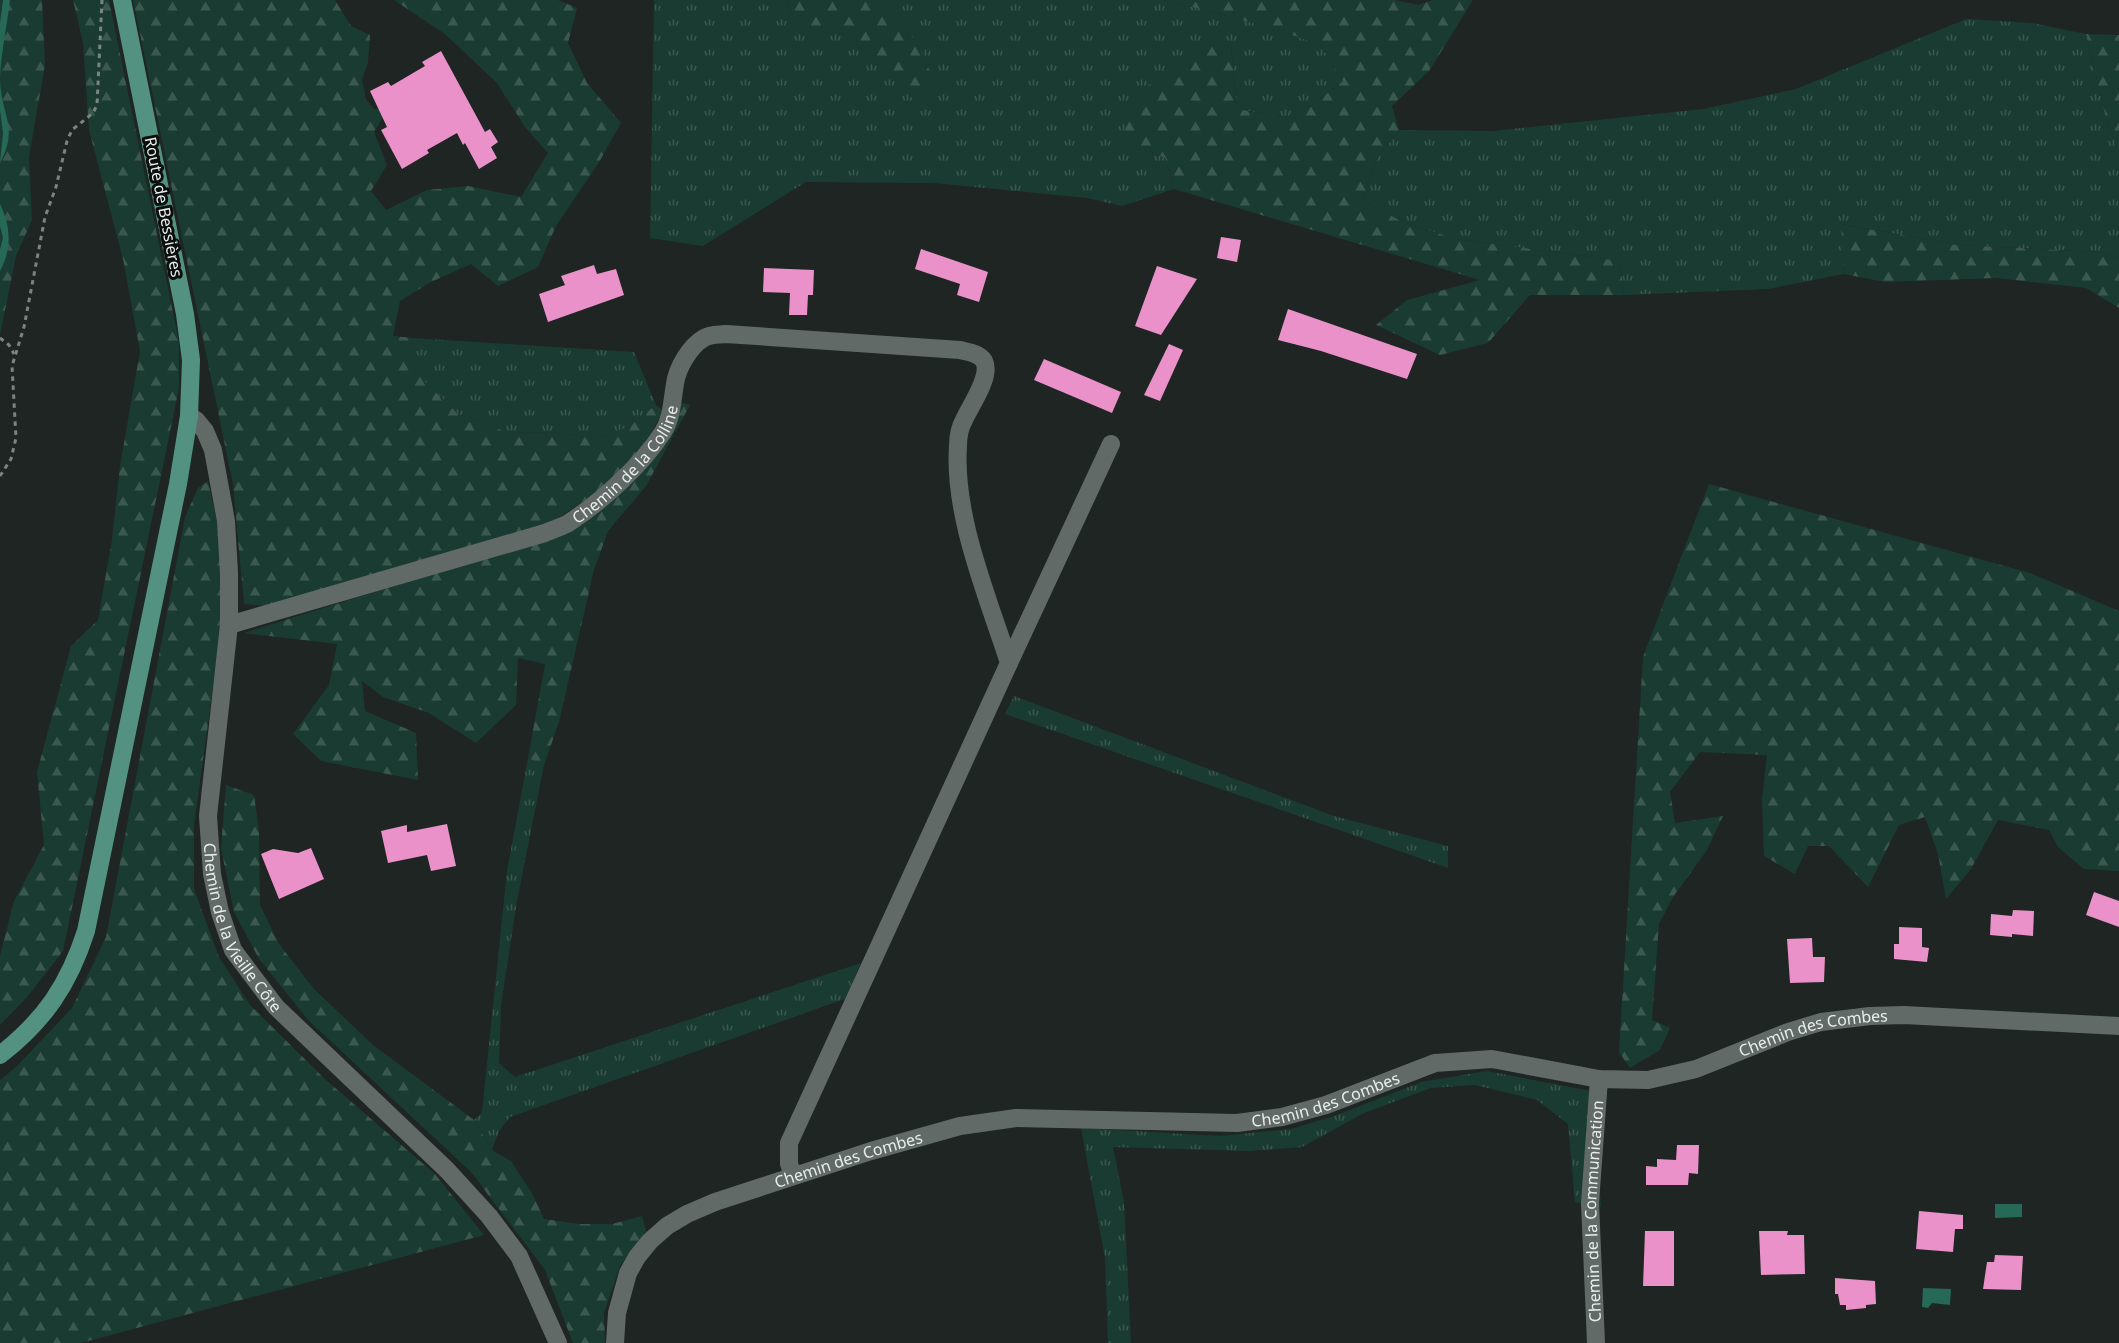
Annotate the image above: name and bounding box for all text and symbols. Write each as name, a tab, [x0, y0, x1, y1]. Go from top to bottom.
street label: Route de Bessières	[140, 135, 188, 279]
street label: Chemin de la Colline	[567, 403, 683, 529]
street label: Chemin de la Vieille Côte	[199, 842, 287, 1017]
street label: Chemin des Combes	[1735, 1004, 1888, 1062]
street label: Chemin des Combes	[1250, 1067, 1403, 1132]
street label: Chemin de la Communication	[1579, 1099, 1608, 1323]
street label: Chemin des Combes	[771, 1126, 925, 1193]

